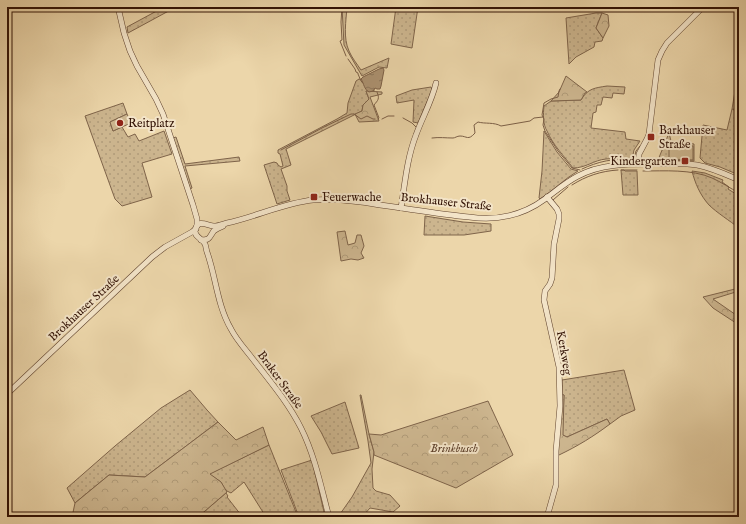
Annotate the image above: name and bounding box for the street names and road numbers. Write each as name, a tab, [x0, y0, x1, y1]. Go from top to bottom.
street label: Brokhauser Straße	[400, 190, 493, 214]
street label: Brokhauser Straße	[45, 271, 123, 345]
street label: Kerkweg	[553, 330, 575, 377]
street label: Braker Straße	[254, 348, 306, 412]

